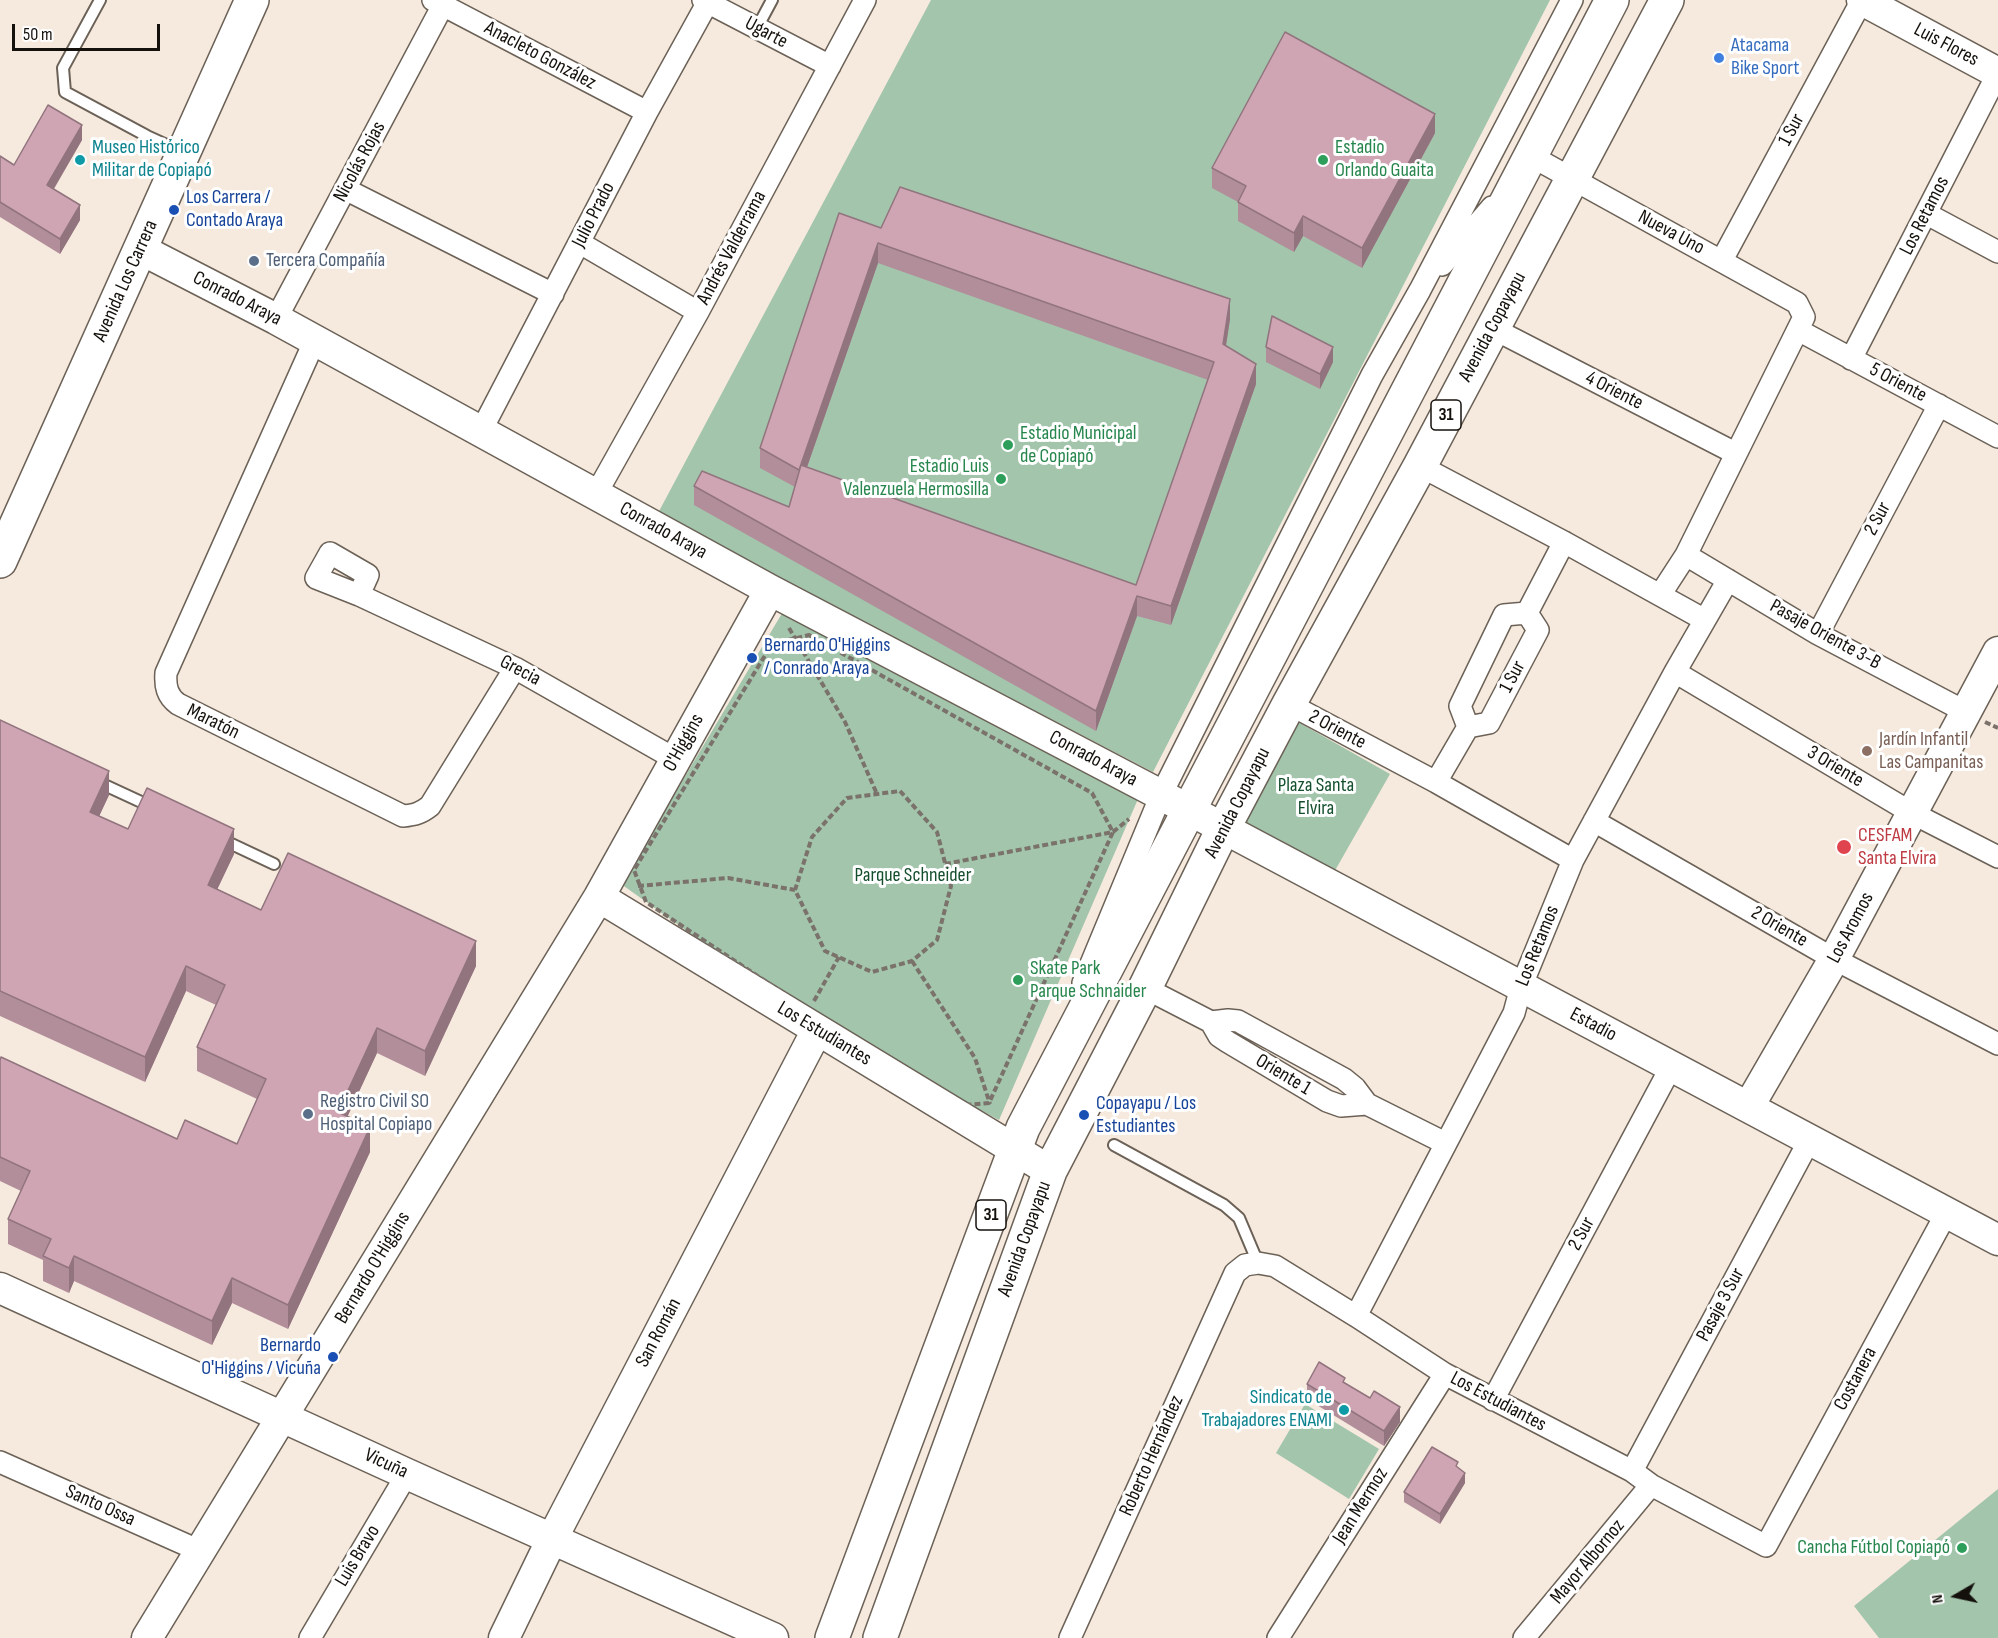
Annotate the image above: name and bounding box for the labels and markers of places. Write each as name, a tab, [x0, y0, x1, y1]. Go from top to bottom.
place label: Atacama Bike Sport	[1731, 34, 1799, 81]
marker: Atacama Bike Sport	[1712, 51, 1726, 65]
place label: Museo Histórico Militar de Copiapó	[92, 136, 212, 183]
place label: Estadio Orlando Guaita	[1335, 136, 1434, 183]
marker: Museo Histórico Militar de Copiapó	[73, 153, 87, 167]
marker: Estadio Orlando Guaita	[1316, 153, 1330, 167]
place label: Los Carrera / Contado Araya	[186, 186, 283, 233]
marker: Los Carrera / Contado Araya	[167, 203, 181, 217]
place label: Tercera Compañía	[266, 249, 385, 273]
marker: Tercera Compañía	[247, 254, 261, 268]
place label: Estadio Municipal de Copiapó	[1020, 422, 1137, 469]
marker: Estadio Municipal de Copiapó	[1001, 438, 1015, 452]
place label: Estadio Luis Valenzuela Hermosilla	[843, 455, 989, 502]
marker: Estadio Luis Valenzuela Hermosilla	[994, 472, 1008, 486]
place label: Bernardo O'Higgins / Conrado Araya	[764, 634, 890, 681]
marker: Bernardo O'Higgins / Conrado Araya	[745, 651, 759, 665]
place label: Jardín Infantil Las Campanitas	[1879, 728, 1983, 775]
marker: Jardín Infantil Las Campanitas	[1860, 744, 1874, 758]
place label: CESFAM Santa Elvira	[1858, 824, 1936, 871]
marker: CESFAM Santa Elvira	[1835, 838, 1853, 856]
place label: Skate Park Parque Schnaider	[1030, 957, 1146, 1004]
marker: Skate Park Parque Schnaider	[1011, 973, 1025, 987]
place label: Registro Civil SO Hospital Copiapo	[320, 1090, 432, 1137]
place label: Copayapu / Los Estudiantes	[1096, 1092, 1196, 1139]
marker: Registro Civil SO Hospital Copiapo	[301, 1107, 315, 1121]
marker: Copayapu / Los Estudiantes	[1077, 1108, 1091, 1122]
place label: Bernardo O'Higgins / Vicuña	[201, 1334, 321, 1381]
marker: Bernardo O'Higgins / Vicuña	[326, 1350, 340, 1364]
place label: Sindicato de Trabajadores ENAMI	[1202, 1386, 1332, 1433]
marker: Sindicato de Trabajadores ENAMI	[1337, 1403, 1351, 1417]
place label: Cancha Fútbol Copiapó	[1797, 1536, 1950, 1560]
marker: Cancha Fútbol Copiapó	[1955, 1541, 1969, 1555]

